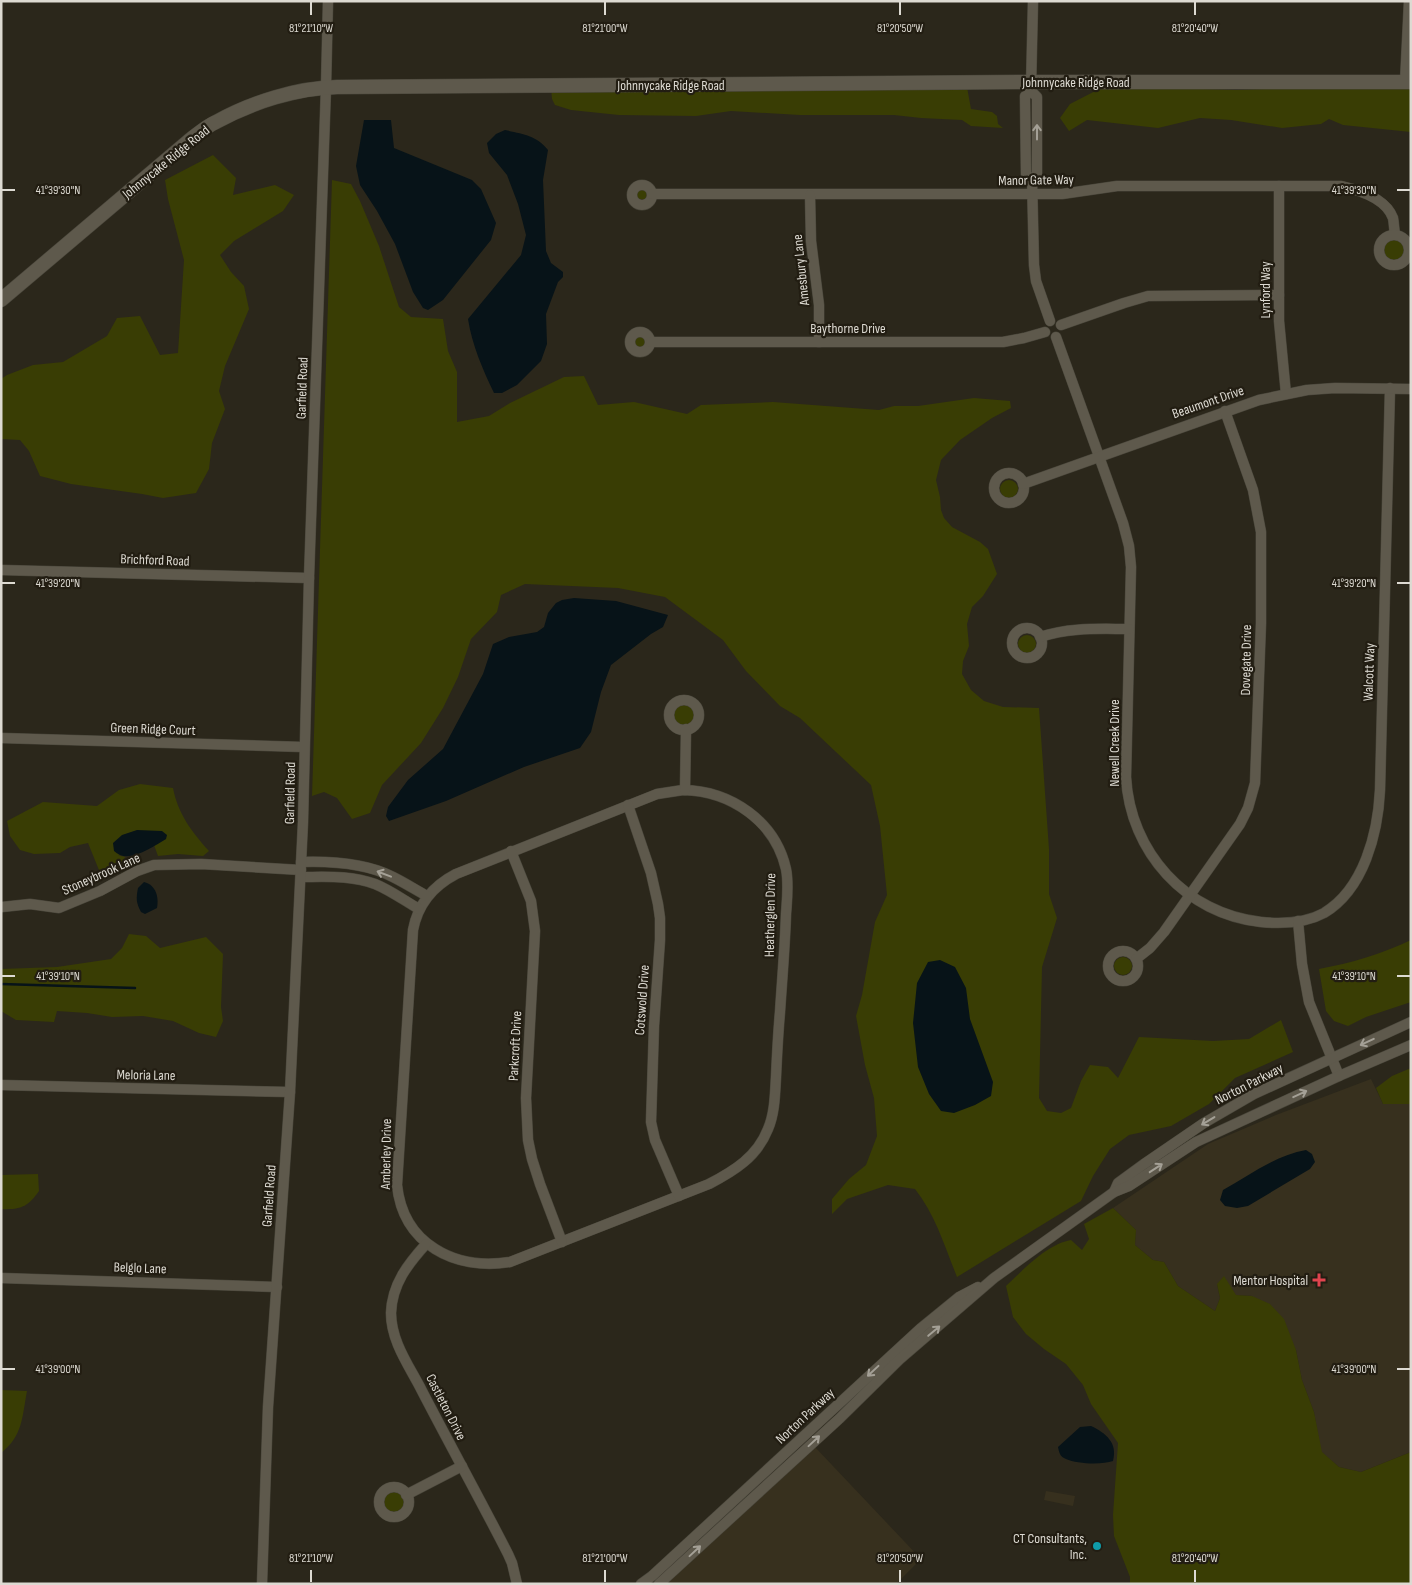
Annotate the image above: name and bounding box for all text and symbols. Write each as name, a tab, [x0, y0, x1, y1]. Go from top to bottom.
text: 81°21'10"W	[289, 21, 333, 36]
text: 81°21'00"W	[582, 21, 628, 36]
text: 81°20'50"W	[877, 21, 923, 36]
text: 81°20'40"W	[1172, 21, 1218, 36]
street label: Johnnycake Ridge Road	[1021, 74, 1130, 91]
street label: Johnnycake Ridge Road	[616, 77, 725, 94]
street label: Johnnycake Ridge Road	[118, 122, 213, 203]
one-way arrow	[1032, 125, 1042, 141]
street label: Manor Gate Way	[998, 171, 1074, 189]
text: 41°39'30"N	[36, 183, 80, 198]
text: 41°39'30"N	[1332, 183, 1376, 198]
street label: Amesbury Lane	[789, 234, 813, 307]
street label: Lynford Way	[1257, 261, 1274, 319]
street label: Baythorne Drive	[810, 320, 886, 337]
street label: Garfield Road	[292, 356, 312, 419]
street label: Beaumont Drive	[1170, 382, 1246, 422]
street label: Brichford Road	[120, 550, 190, 570]
text: 41°39'20"N	[36, 576, 80, 591]
text: 41°39'20"N	[1332, 576, 1376, 591]
street label: Dovegate Drive	[1237, 624, 1255, 696]
street label: Walcott Way	[1359, 642, 1379, 701]
street label: Newell Creek Drive	[1106, 699, 1123, 787]
street label: Green Ridge Court	[110, 719, 196, 739]
street label: Garfield Road	[281, 762, 299, 824]
street label: Stoneybrook Lane	[59, 849, 143, 899]
one-way arrow	[377, 868, 392, 878]
street label: Heatherglen Drive	[761, 873, 779, 957]
street label: Cotswold Drive	[631, 964, 653, 1036]
text: 41°39'10"N	[36, 969, 80, 984]
text: 41°39'10"N	[1332, 969, 1376, 984]
street label: Parkcroft Drive	[505, 1010, 525, 1082]
one-way arrow	[1360, 1038, 1375, 1048]
street label: Norton Parkway	[1212, 1059, 1286, 1108]
street label: Meloria Lane	[116, 1066, 176, 1084]
one-way arrow	[1292, 1089, 1307, 1098]
one-way arrow	[1202, 1116, 1216, 1126]
street label: Amberley Drive	[377, 1118, 395, 1191]
one-way arrow	[1149, 1163, 1163, 1173]
street label: Garfield Road	[258, 1164, 280, 1228]
street label: Belglo Lane	[113, 1259, 167, 1277]
place label: Mentor Hospital	[1233, 1272, 1308, 1289]
marker: Mentor Hospital	[1312, 1273, 1326, 1287]
one-way arrow	[927, 1325, 940, 1337]
text: 41°39'00"N	[36, 1362, 80, 1377]
text: 41°39'00"N	[1332, 1362, 1376, 1377]
one-way arrow	[867, 1365, 880, 1377]
street label: Castleton Drive	[422, 1371, 470, 1443]
street label: Norton Parkway	[772, 1384, 838, 1448]
one-way arrow	[808, 1435, 821, 1447]
place label: CT Consultants, Inc.	[1013, 1530, 1087, 1563]
marker: CT Consultants, Inc.	[1091, 1540, 1103, 1552]
one-way arrow	[688, 1545, 701, 1557]
text: 81°21'10"W	[289, 1551, 333, 1566]
text: 81°21'00"W	[582, 1551, 628, 1566]
text: 81°20'50"W	[877, 1551, 923, 1566]
text: 81°20'40"W	[1172, 1551, 1218, 1566]

